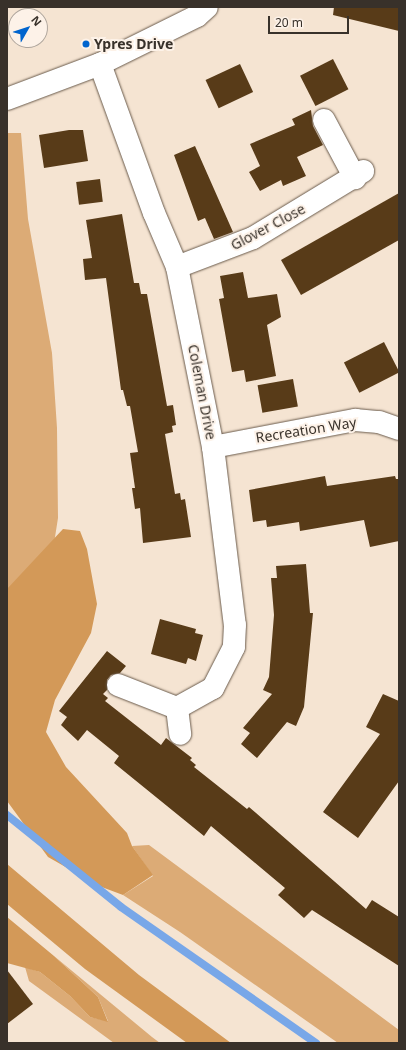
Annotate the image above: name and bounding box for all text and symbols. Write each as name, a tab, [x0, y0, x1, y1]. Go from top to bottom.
north arrow	[8, 8, 48, 48]
scale bar	[270, 8, 351, 34]
text: N	[28, 13, 46, 29]
text: 20 m	[275, 14, 303, 31]
place label: Ypres Drive	[94, 36, 173, 52]
marker: Ypres Drive	[81, 39, 91, 49]
street label: Glover Close	[228, 200, 308, 254]
street label: Coleman Drive	[185, 343, 219, 441]
street label: Recreation Way	[254, 414, 358, 446]

